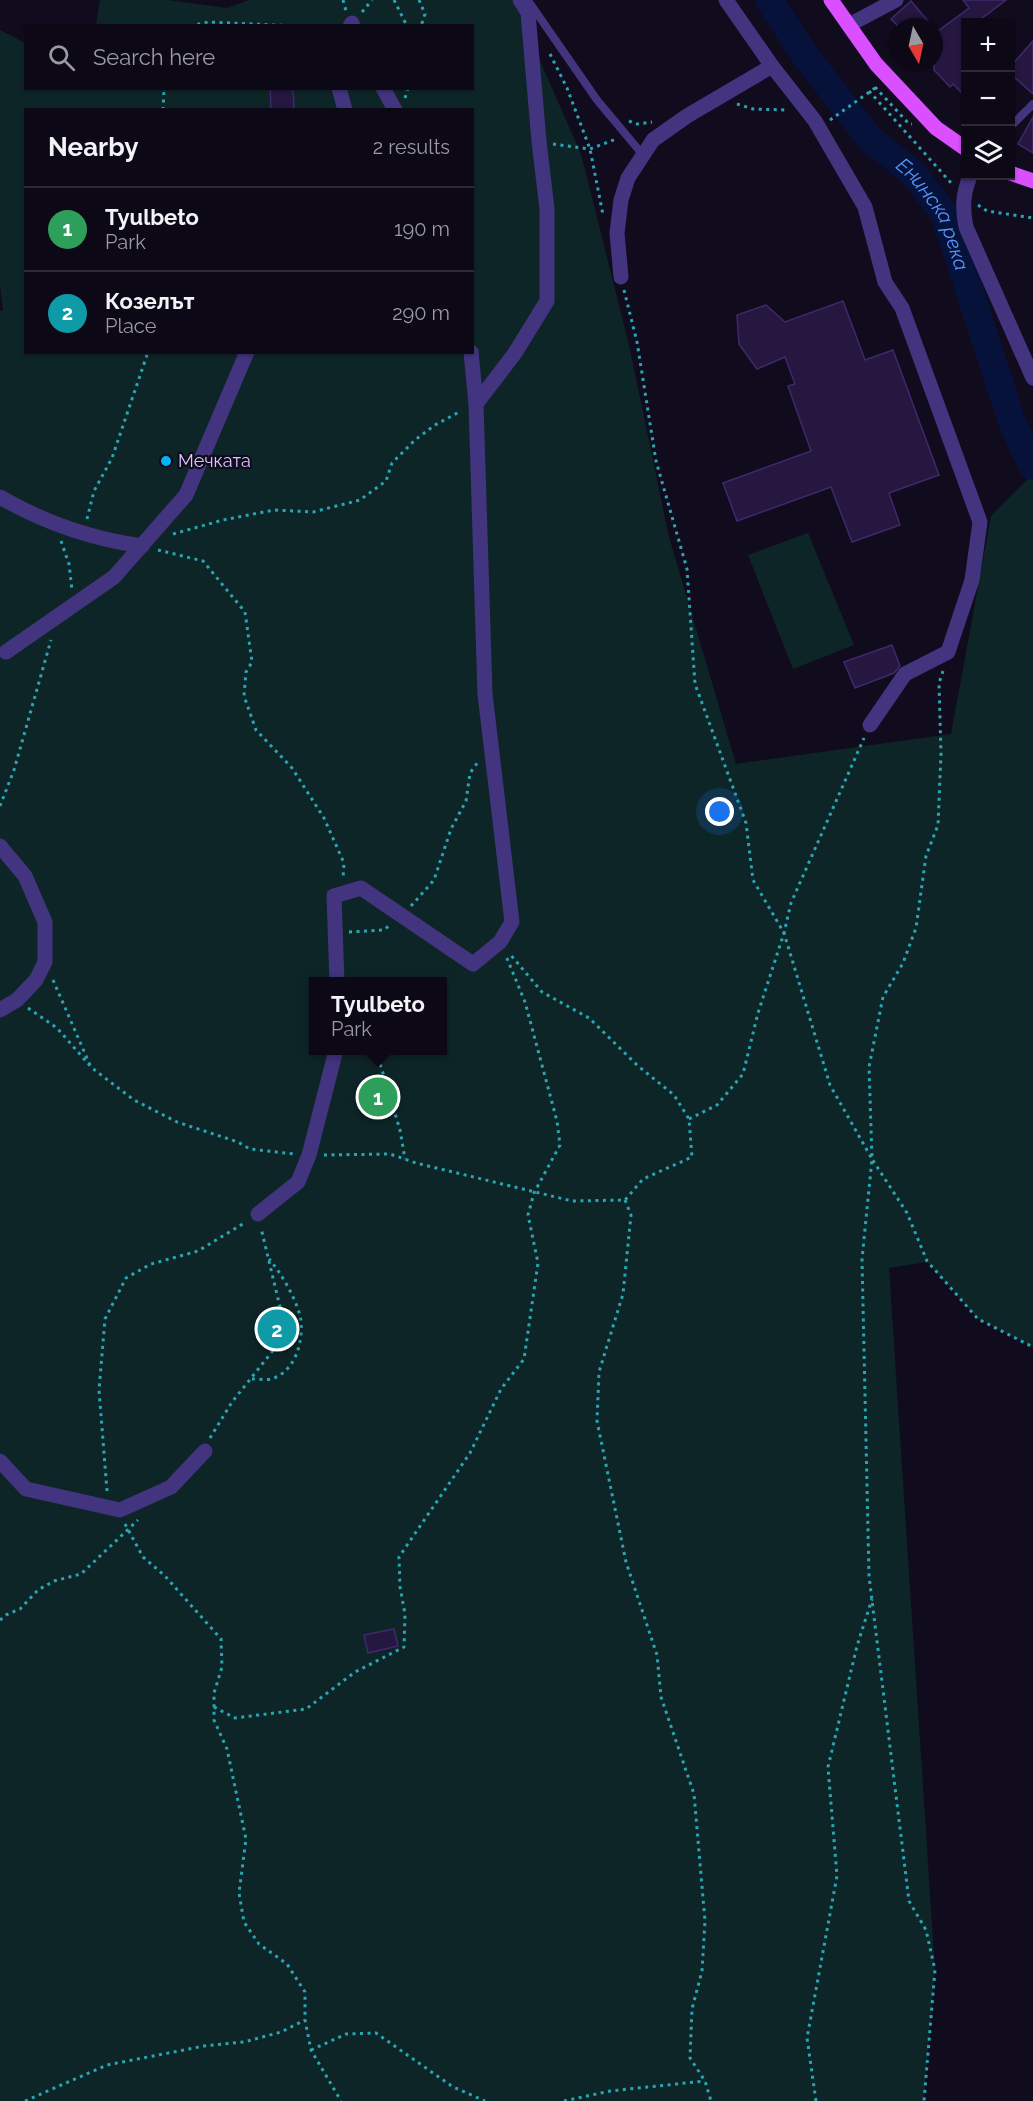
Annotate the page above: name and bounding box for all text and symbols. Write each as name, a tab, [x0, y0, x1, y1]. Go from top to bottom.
north arrow	[889, 18, 943, 72]
map controls	[961, 18, 1015, 180]
button: +	[961, 18, 1015, 72]
search box	[24, 24, 474, 90]
icon: search	[45, 41, 78, 74]
text: Search here	[93, 44, 215, 70]
button: −	[961, 72, 1015, 126]
button: layers	[961, 126, 1015, 180]
text: Nearby	[48, 132, 138, 162]
text: 2 results	[373, 135, 450, 159]
water label: Енинска река	[892, 153, 974, 273]
text: Tyulbeto	[105, 204, 199, 230]
text: 1	[63, 217, 72, 241]
text: 190 m	[394, 217, 450, 241]
text: Park	[105, 230, 146, 254]
text: Козелът	[105, 288, 194, 314]
text: 2	[62, 301, 73, 325]
text: 290 m	[392, 301, 450, 325]
text: Place	[105, 314, 156, 338]
place label: Мечката	[178, 450, 251, 471]
marker: Мечката	[159, 454, 173, 468]
your location	[705, 797, 734, 826]
popup	[309, 977, 447, 1055]
text: Tyulbeto	[331, 991, 425, 1017]
text: Park	[331, 1017, 372, 1041]
pin: 1	[358, 1074, 398, 1120]
pin: 2	[258, 1306, 296, 1352]

